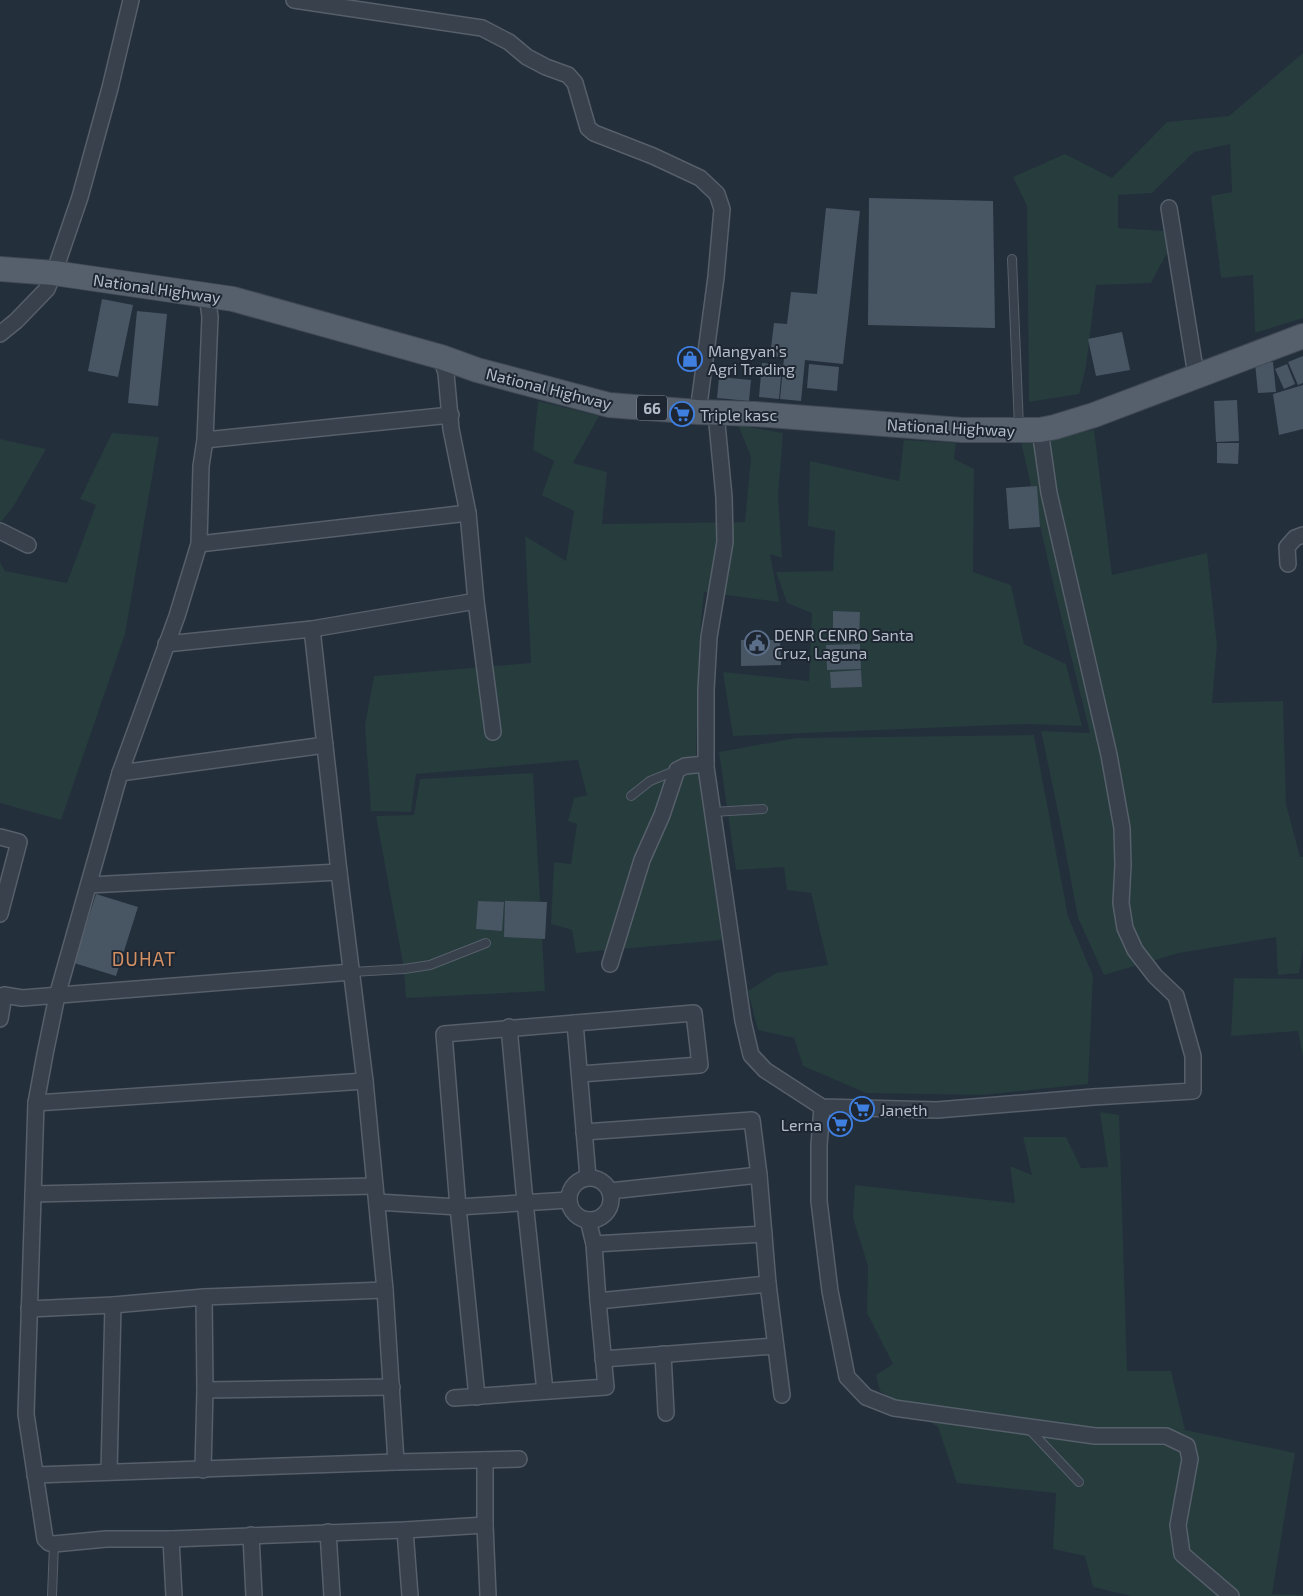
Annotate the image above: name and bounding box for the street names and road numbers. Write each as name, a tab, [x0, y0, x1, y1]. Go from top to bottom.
street label: National Highway	[92, 270, 222, 306]
street label: National Highway	[484, 363, 614, 413]
road number: 66	[637, 396, 667, 420]
street label: National Highway	[886, 414, 1016, 440]

